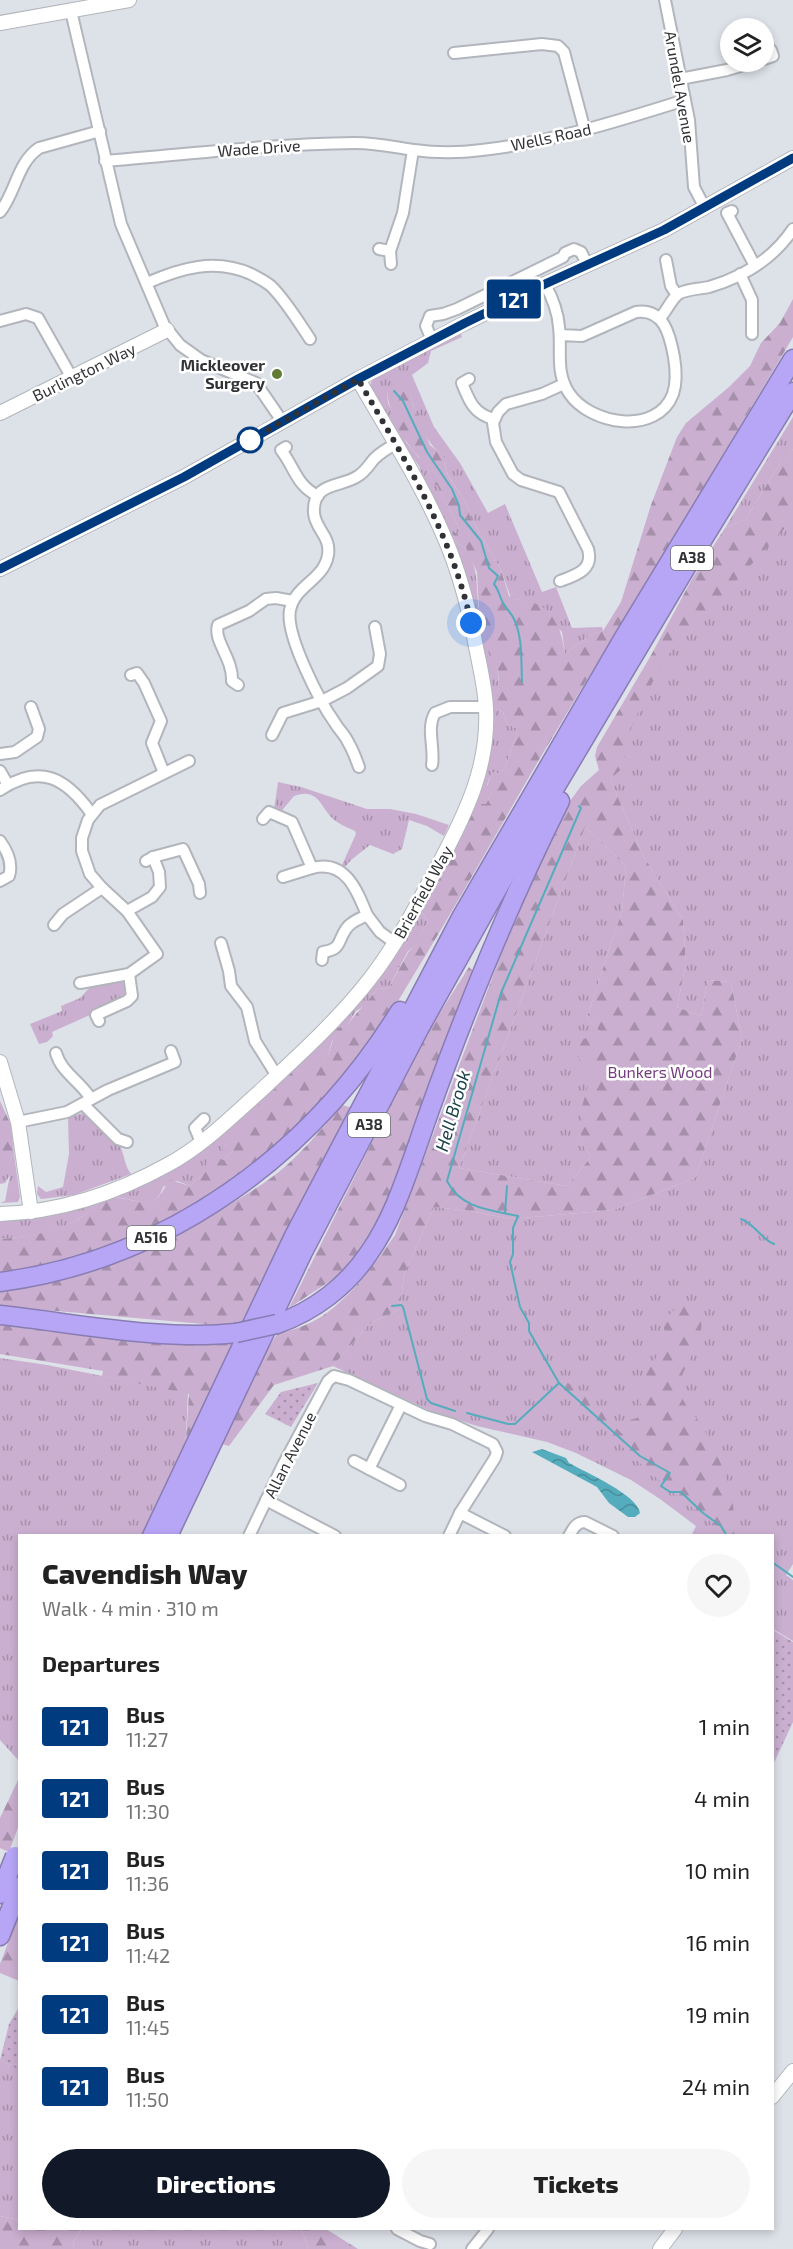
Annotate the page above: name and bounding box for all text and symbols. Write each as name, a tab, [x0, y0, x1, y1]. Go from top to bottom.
map controls	[720, 18, 774, 72]
button: layers	[720, 18, 774, 72]
street label: Arundel Avenue	[661, 29, 700, 145]
street label: Wells Road	[509, 119, 593, 154]
street label: Wade Drive	[217, 135, 301, 160]
line badge: 121	[480, 280, 548, 318]
text: 121	[499, 287, 529, 312]
street label: Burlington Way	[29, 338, 139, 405]
place label: Mickleover Surgery	[181, 355, 265, 393]
marker: Mickleover Surgery	[270, 367, 284, 381]
unlabelled marker	[237, 427, 263, 453]
road number: A38	[671, 546, 713, 570]
your location	[456, 608, 486, 638]
street label: Brierfield Way	[389, 842, 456, 941]
park label: Bunkers Wood	[608, 1062, 712, 1081]
water label: Hell Brook	[430, 1068, 474, 1154]
road number: A38	[348, 1113, 390, 1137]
road number: A516	[127, 1226, 175, 1250]
street label: Allan Avenue	[260, 1408, 319, 1501]
button: heart	[687, 1554, 750, 1617]
text: Cavendish Way	[42, 1556, 248, 1590]
text: Walk · 4 min · 310 m	[42, 1596, 219, 1620]
text: Departures	[42, 1650, 160, 1676]
text: Bus	[126, 1701, 165, 1727]
text: 1 min	[699, 1713, 750, 1739]
text: 121	[60, 1714, 90, 1739]
text: 11:27	[126, 1727, 168, 1751]
text: Bus	[126, 1773, 165, 1799]
text: 4 min	[694, 1785, 750, 1811]
text: 121	[60, 1786, 90, 1811]
text: 11:30	[126, 1799, 170, 1823]
text: Bus	[126, 1845, 165, 1871]
text: 10 min	[686, 1857, 750, 1883]
text: 121	[60, 1858, 90, 1883]
text: 11:36	[126, 1871, 169, 1895]
text: Bus	[126, 1917, 165, 1943]
text: 16 min	[686, 1929, 750, 1955]
text: 121	[60, 1930, 90, 1955]
text: 11:42	[126, 1943, 170, 1967]
text: Bus	[126, 1989, 165, 2015]
text: 19 min	[686, 2001, 750, 2027]
text: 121	[60, 2002, 90, 2027]
text: 11:45	[126, 2015, 170, 2039]
text: Bus	[126, 2061, 165, 2087]
text: 24 min	[682, 2073, 750, 2099]
text: 121	[60, 2074, 90, 2099]
text: 11:50	[126, 2087, 169, 2111]
button: Directions	[42, 2149, 390, 2218]
button: Tickets	[402, 2149, 750, 2218]

